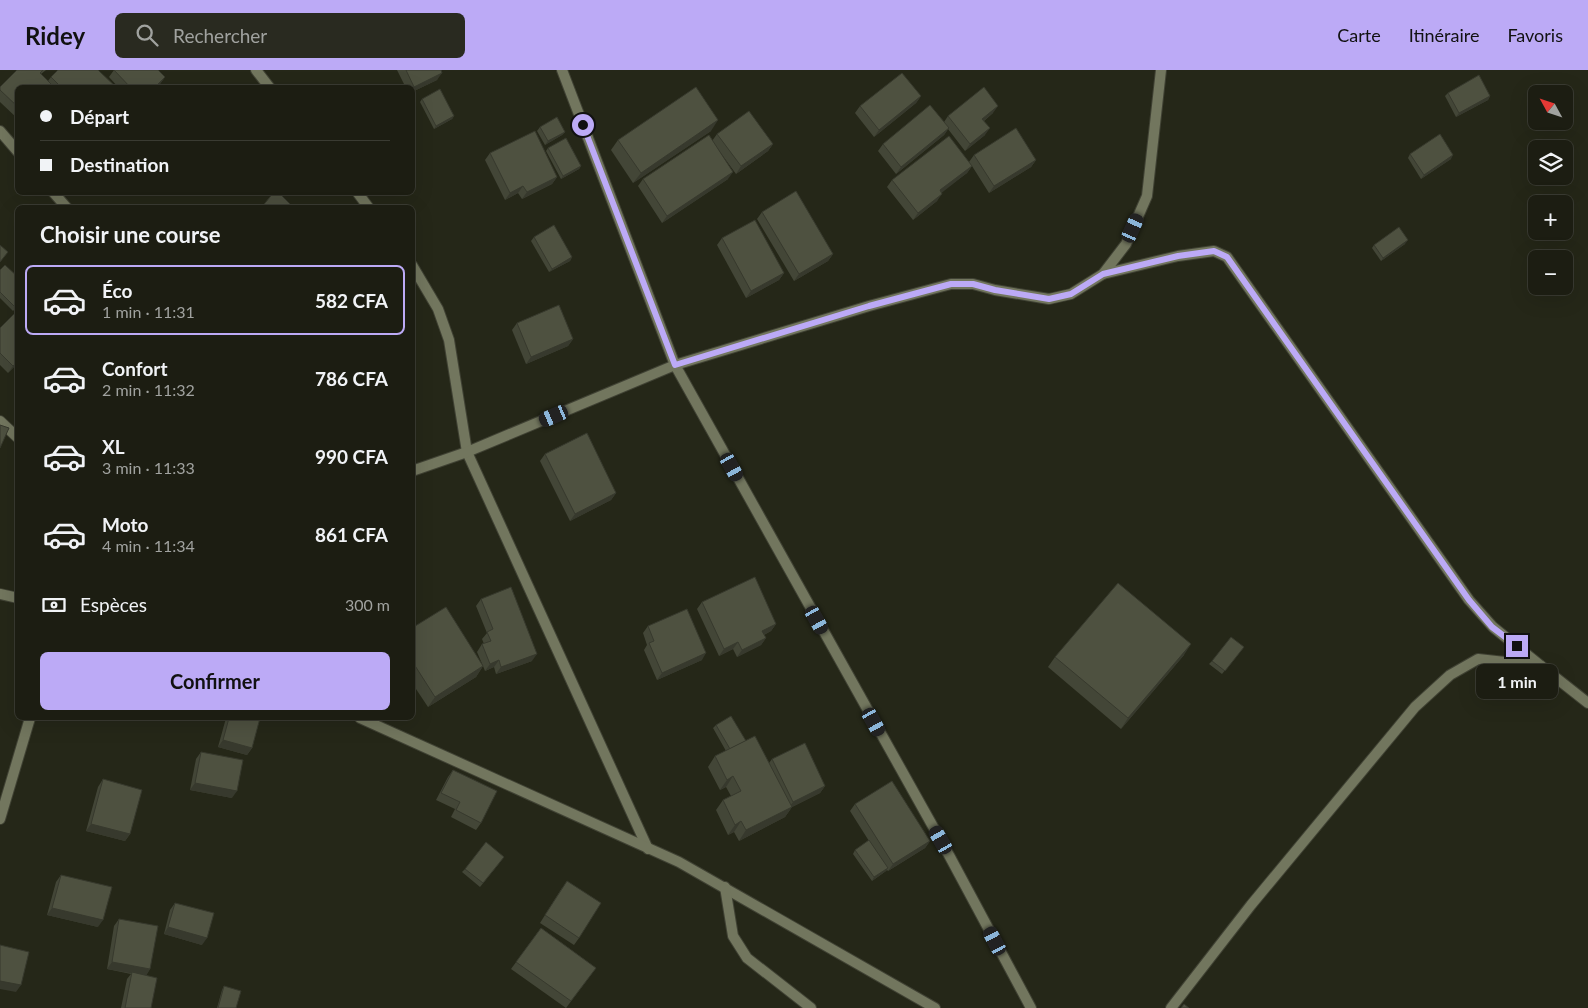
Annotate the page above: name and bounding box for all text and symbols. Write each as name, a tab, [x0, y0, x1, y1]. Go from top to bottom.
search box	[115, 13, 465, 58]
text: Ridey	[25, 21, 85, 50]
icon: search	[133, 21, 161, 49]
text: Rechercher	[173, 24, 267, 47]
text: Carte	[1337, 24, 1381, 46]
text: Itinéraire	[1409, 24, 1479, 46]
text: Favoris	[1507, 24, 1563, 46]
north arrow	[1528, 85, 1572, 130]
map controls	[1528, 85, 1573, 295]
text: Départ	[70, 105, 129, 128]
route start	[572, 114, 594, 136]
button: layers	[1528, 140, 1573, 185]
text: Destination	[70, 153, 169, 176]
button: +	[1528, 195, 1573, 240]
car	[1120, 211, 1145, 245]
text: Choisir une course	[40, 221, 221, 248]
button: −	[1528, 250, 1573, 295]
icon: car	[42, 278, 87, 323]
text: Éco	[102, 279, 132, 302]
text: 582 CFA	[315, 289, 388, 312]
text: 1 min · 11:31	[102, 302, 195, 321]
icon: car	[42, 356, 87, 401]
text: Confort	[102, 357, 167, 380]
text: 786 CFA	[315, 367, 388, 390]
text: 2 min · 11:32	[102, 380, 195, 399]
car	[537, 403, 570, 429]
icon: car	[42, 434, 87, 479]
text: XL	[102, 435, 125, 458]
text: 990 CFA	[315, 445, 388, 468]
car	[718, 450, 745, 484]
text: 3 min · 11:33	[102, 458, 195, 477]
icon: car	[42, 512, 87, 557]
text: Moto	[102, 513, 148, 536]
text: 861 CFA	[315, 523, 388, 546]
text: 4 min · 11:34	[102, 536, 195, 555]
icon: cash	[40, 591, 68, 619]
text: Espèces	[80, 593, 147, 616]
text: 300 m	[345, 595, 390, 614]
car	[803, 603, 830, 637]
route end	[1506, 635, 1528, 657]
button: Confirmer	[40, 652, 390, 710]
callout: 1 min	[1476, 664, 1558, 698]
text: 1 min	[1497, 672, 1537, 691]
car	[860, 705, 887, 739]
car	[927, 823, 954, 857]
car	[981, 924, 1008, 958]

